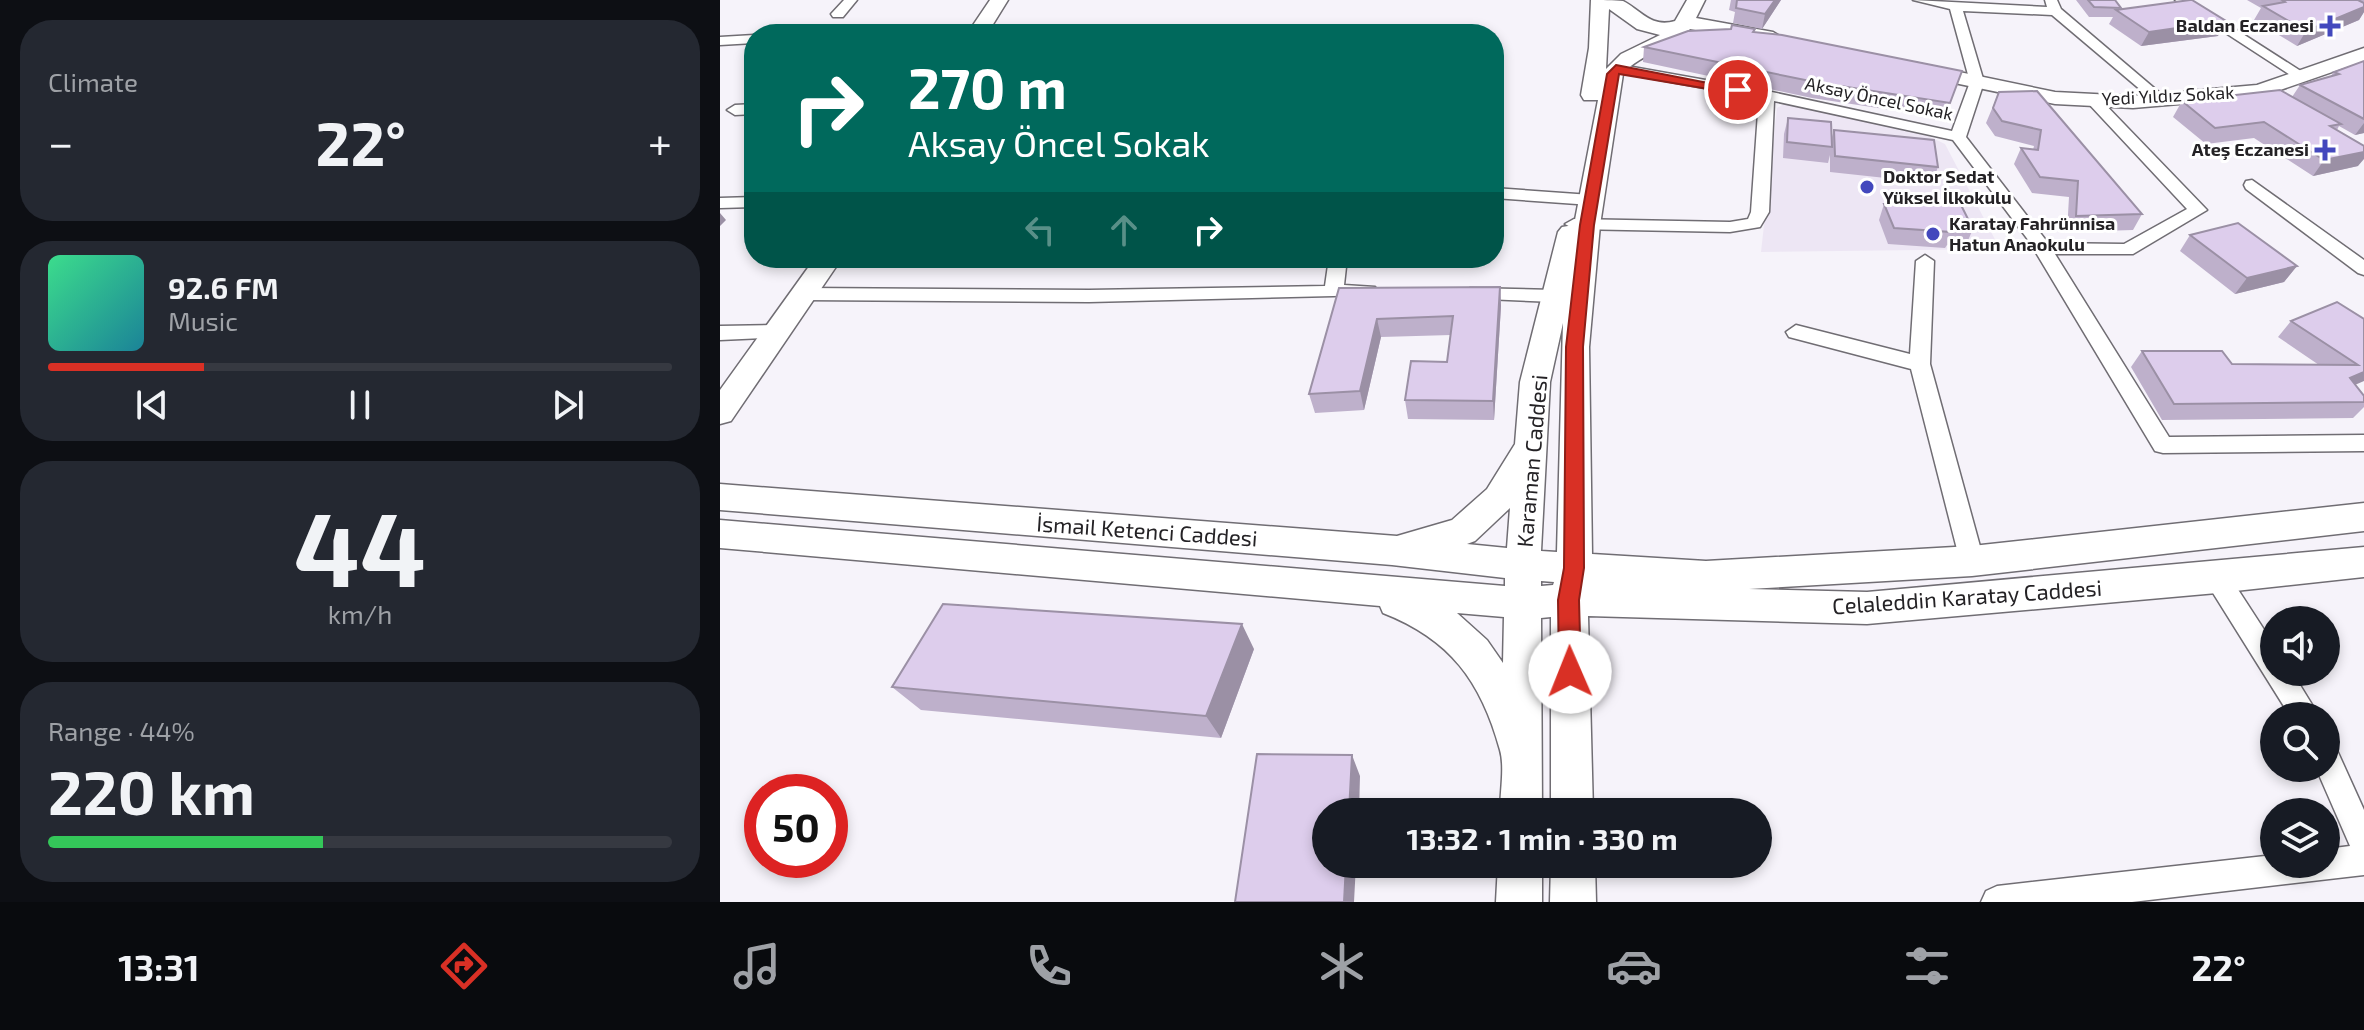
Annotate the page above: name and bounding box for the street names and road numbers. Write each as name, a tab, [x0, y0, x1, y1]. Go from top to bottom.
street label: Aksay Öncel Sokak	[1803, 72, 1955, 124]
street label: Yedi Yıldız Sokak	[2101, 81, 2235, 109]
street label: Karaman Caddesi	[1511, 373, 1552, 548]
street label: İsmail Ketenci Caddesi	[1036, 509, 1258, 551]
street label: Celaleddin Karatay Caddesi	[1831, 574, 2103, 618]

